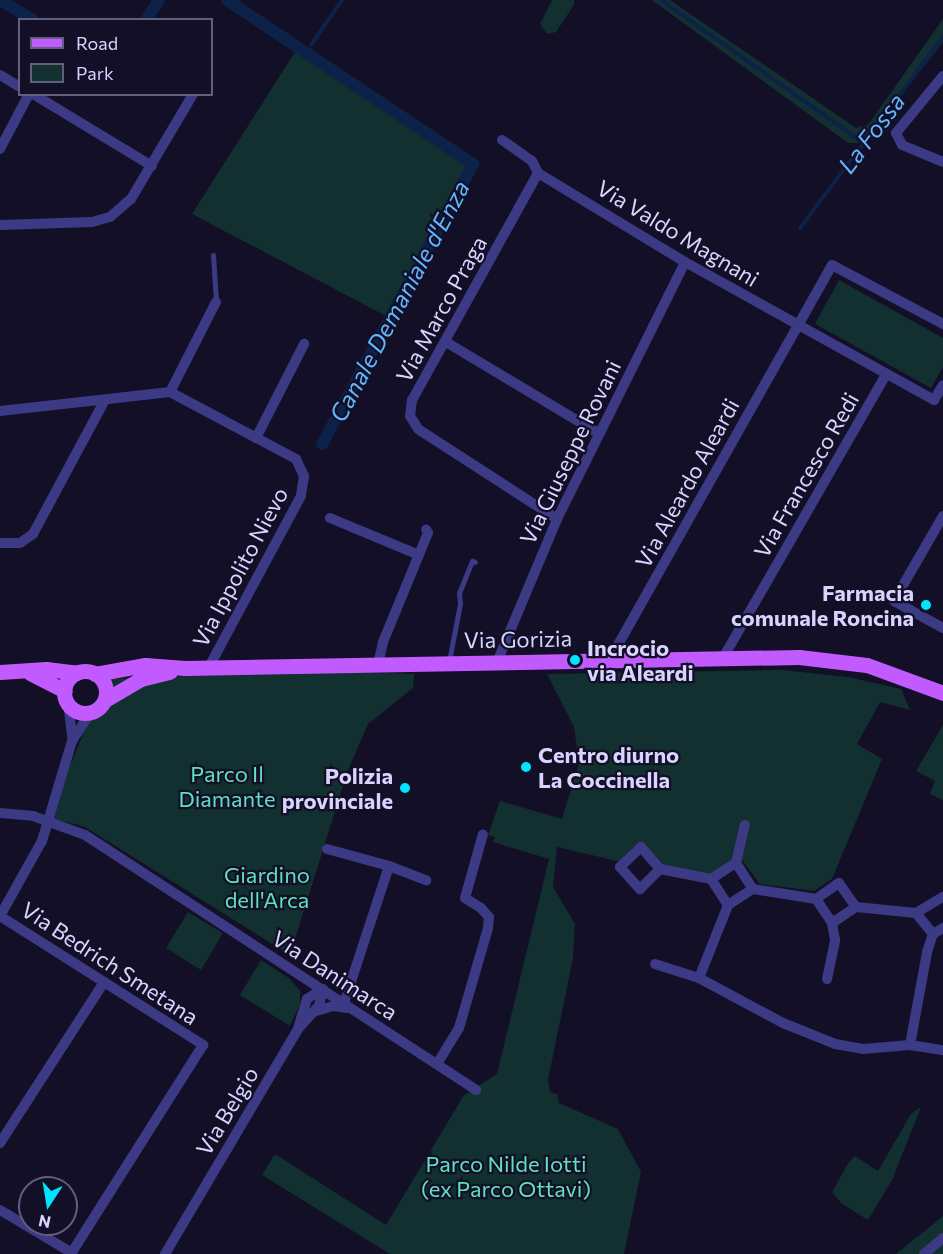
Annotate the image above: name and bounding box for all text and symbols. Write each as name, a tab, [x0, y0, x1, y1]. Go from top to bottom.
legend	[18, 18, 213, 96]
text: Road	[76, 32, 118, 54]
text: Park	[76, 62, 114, 84]
water label: La Fossa	[832, 87, 910, 179]
street label: Via Valdo Magnani	[592, 174, 764, 292]
water label: Canale Demaniale d'Enza	[323, 175, 475, 427]
street label: Via Marco Praga	[390, 231, 492, 387]
street label: Via Giuseppe Rovani	[514, 356, 626, 548]
street label: Via Francesco Redi	[748, 388, 864, 562]
street label: Via Aleardo Aleardi	[630, 394, 744, 572]
street label: Via Ippolito Nievo	[187, 483, 293, 651]
place label: Farmacia comunale Roncina	[731, 579, 914, 630]
marker: Farmacia comunale Roncina	[919, 598, 933, 612]
street label: Via Gorizia	[464, 625, 572, 653]
place label: Incrocio via Aleardi	[587, 634, 694, 686]
marker: Incrocio via Aleardi	[568, 653, 582, 667]
place label: Centro diurno La Coccinella	[538, 741, 679, 792]
park label: Parco Il Diamante	[178, 760, 276, 812]
marker: Centro diurno La Coccinella	[519, 760, 533, 774]
place label: Polizia provinciale	[282, 762, 393, 813]
marker: Polizia provinciale	[398, 781, 412, 795]
park label: Giardino dell'Arca	[224, 861, 310, 912]
street label: Via Bedrich Smetana	[17, 896, 203, 1030]
street label: Via Danimarca	[267, 925, 403, 1025]
street label: Via Belgio	[190, 1062, 264, 1160]
park label: Parco Nilde Iotti (ex Parco Ottavi)	[421, 1150, 591, 1202]
north arrow	[18, 1176, 78, 1236]
text: N	[37, 1212, 52, 1233]

